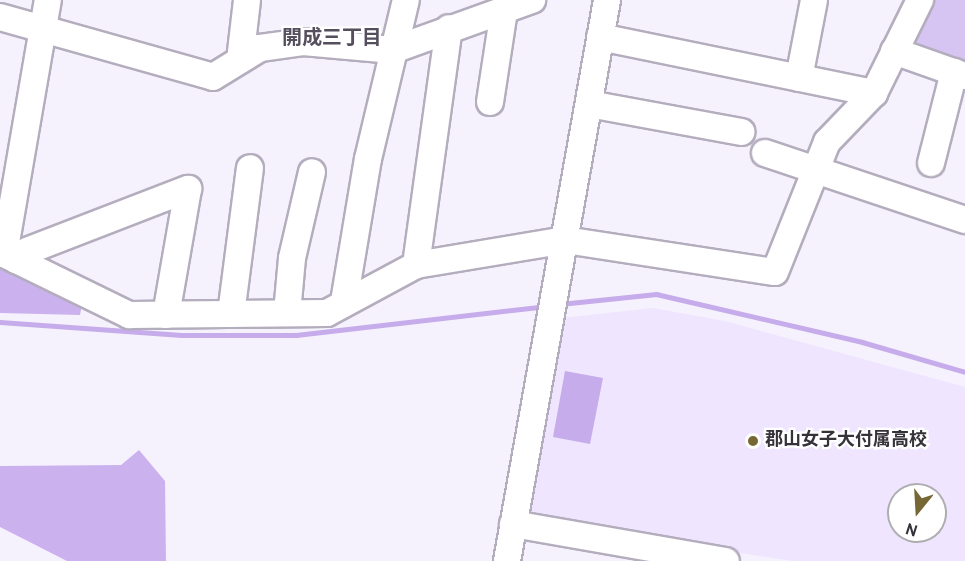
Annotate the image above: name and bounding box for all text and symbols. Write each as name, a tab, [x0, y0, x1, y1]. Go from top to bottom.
district label: 開成三丁目	[282, 27, 382, 51]
place label: 郡山女子大付属高校	[765, 430, 927, 452]
marker: 郡山女子大付属高校	[746, 434, 760, 448]
north arrow	[887, 483, 947, 543]
text: N	[903, 517, 921, 540]

